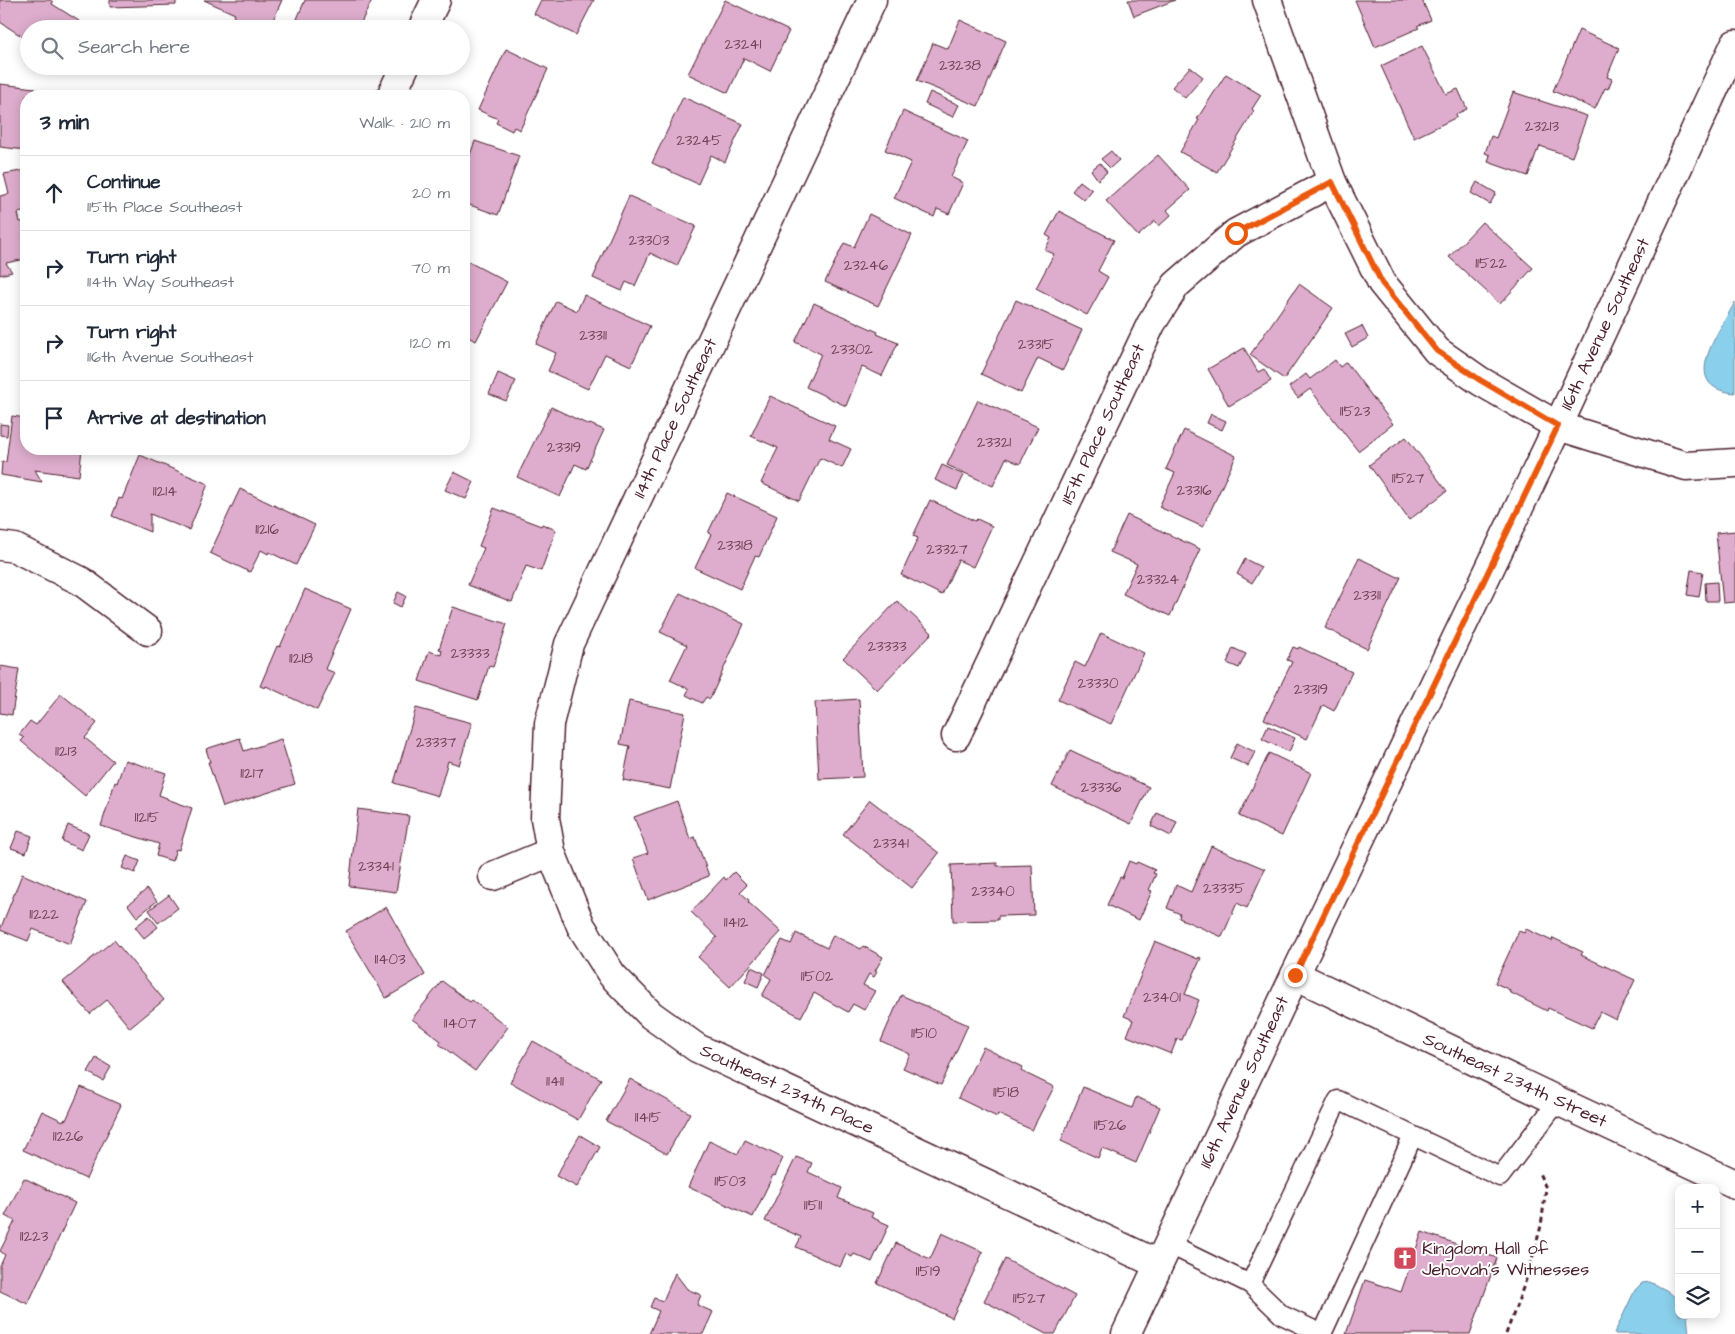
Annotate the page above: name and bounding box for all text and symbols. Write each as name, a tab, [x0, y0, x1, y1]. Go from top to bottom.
search box	[20, 20, 470, 75]
icon: search	[38, 34, 66, 62]
text: Search here	[78, 34, 190, 61]
house number: 23241	[725, 34, 762, 55]
house number: 23238	[939, 55, 981, 76]
text: 3 min	[40, 108, 89, 137]
text: Walk · 210 m	[359, 112, 450, 134]
house number: 23213	[1525, 116, 1560, 137]
house number: 23245	[676, 130, 722, 151]
text: Continue	[87, 169, 161, 196]
icon: ahead	[40, 179, 68, 207]
text: 20 m	[412, 182, 450, 204]
text: 115th Place Southeast	[87, 196, 242, 218]
route start	[1225, 222, 1248, 245]
house number: 23303	[629, 230, 670, 251]
street label: 116th Avenue Southeast	[1554, 233, 1656, 414]
text: Turn right	[87, 244, 176, 271]
house number: 11522	[1475, 253, 1507, 274]
icon: right	[40, 254, 68, 282]
house number: 23246	[844, 255, 889, 276]
text: 70 m	[411, 257, 450, 279]
text: 114th Way Southeast	[87, 271, 234, 293]
text: Turn right	[87, 319, 176, 346]
house number: 23311	[579, 325, 607, 346]
icon: right	[40, 329, 68, 357]
text: 120 m	[410, 332, 450, 354]
street label: 114th Place Southeast	[627, 333, 723, 502]
house number: 23315	[1018, 334, 1055, 355]
house number: 23302	[831, 339, 873, 360]
street label: 115th Place Southeast	[1055, 339, 1152, 508]
text: 116th Avenue Southeast	[87, 346, 253, 368]
house number: 11523	[1340, 401, 1371, 422]
icon: arrive	[40, 404, 68, 432]
text: Arrive at destination	[87, 405, 266, 432]
house number: 23321	[977, 432, 1011, 453]
house number: 23319	[547, 437, 581, 458]
house number: 11527	[1392, 468, 1424, 489]
house number: 23316	[1176, 480, 1212, 501]
house number: 11214	[153, 481, 177, 502]
house number: 11216	[255, 519, 279, 540]
house number: 23318	[717, 535, 753, 556]
house number: 23327	[926, 539, 968, 560]
house number: 23324	[1137, 569, 1179, 590]
house number: 23311	[1353, 585, 1381, 606]
house number: 23333	[867, 636, 907, 657]
house number: 23333	[450, 643, 490, 664]
house number: 11218	[289, 648, 313, 669]
house number: 23330	[1078, 673, 1119, 694]
house number: 23319	[1294, 679, 1328, 700]
house number: 23337	[416, 732, 456, 753]
house number: 11213	[55, 741, 77, 762]
house number: 11217	[240, 763, 264, 784]
house number: 23336	[1081, 777, 1122, 798]
house number: 11215	[135, 807, 160, 828]
house number: 23341	[873, 833, 909, 854]
house number: 23341	[358, 856, 394, 877]
house number: 23335	[1203, 878, 1245, 899]
house number: 23340	[971, 881, 1015, 902]
house number: 11222	[29, 904, 59, 925]
house number: 11412	[724, 912, 749, 933]
house number: 11403	[374, 949, 406, 970]
route end	[1284, 964, 1307, 987]
house number: 11502	[801, 966, 834, 987]
house number: 23401	[1143, 987, 1181, 1008]
street label: 116th Avenue Southeast	[1193, 991, 1295, 1172]
house number: 11407	[444, 1013, 476, 1034]
house number: 11510	[911, 1023, 937, 1044]
street label: Southeast 234th Street	[1419, 1026, 1612, 1134]
street label: Southeast 234th Place	[696, 1038, 878, 1140]
house number: 11411	[546, 1071, 564, 1092]
house number: 11518	[993, 1082, 1019, 1103]
house number: 11415	[635, 1107, 662, 1128]
house number: 11526	[1094, 1115, 1127, 1136]
house number: 11226	[53, 1126, 84, 1147]
house number: 11503	[714, 1171, 746, 1192]
map controls	[1675, 1184, 1720, 1319]
button: +	[1675, 1184, 1720, 1229]
house number: 11511	[804, 1195, 822, 1216]
house number: 11223	[20, 1226, 49, 1247]
button: −	[1675, 1229, 1720, 1274]
place label: Kingdom Hall of Jehovah's Witnesses	[1422, 1236, 1589, 1282]
church icon: Kingdom Hall of Jehovah's Witnesses	[1392, 1245, 1418, 1271]
house number: 11519	[916, 1261, 940, 1282]
button: layers	[1675, 1274, 1720, 1319]
house number: 11527	[1013, 1288, 1045, 1309]

